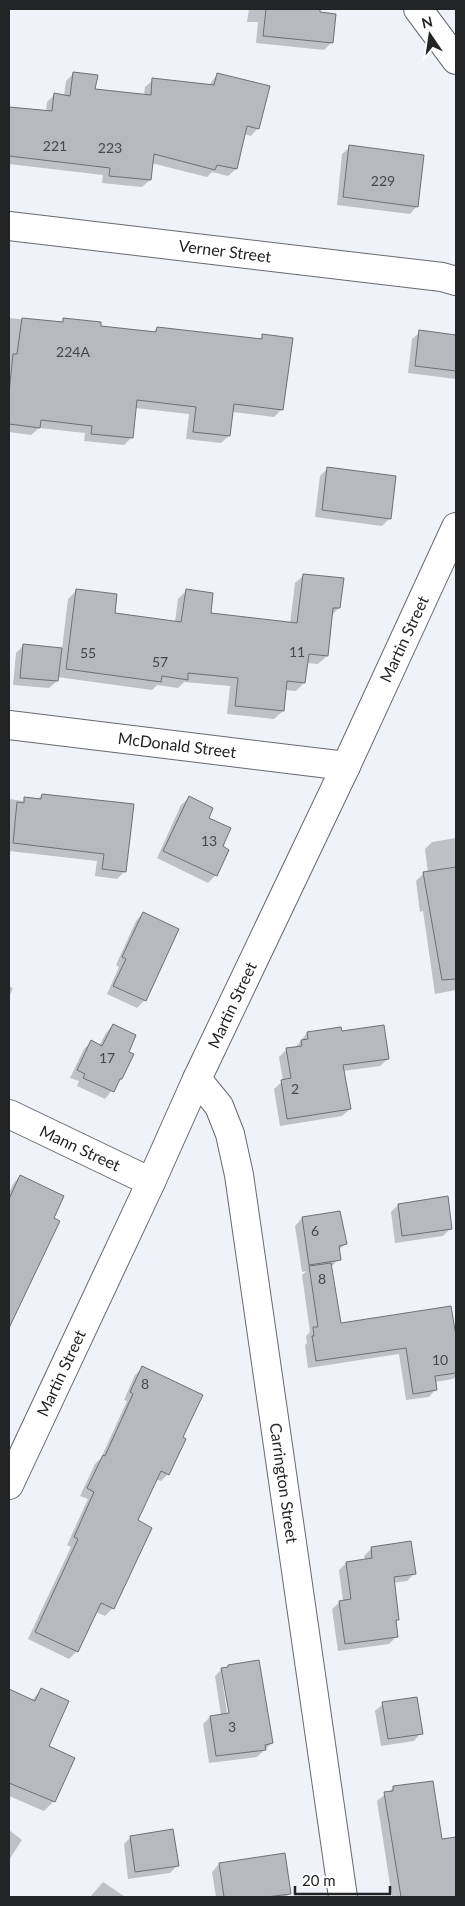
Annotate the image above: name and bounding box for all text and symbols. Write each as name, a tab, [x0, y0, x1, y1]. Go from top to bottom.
north arrow	[405, 10, 455, 60]
text: N	[420, 12, 434, 31]
house number: 221	[43, 137, 67, 154]
house number: 223	[98, 139, 122, 156]
house number: 229	[371, 172, 395, 189]
street label: Verner Street	[178, 235, 273, 266]
house number: 224A	[56, 343, 90, 360]
street label: Martin Street	[375, 592, 432, 685]
house number: 11	[289, 643, 305, 660]
house number: 55	[80, 644, 96, 661]
house number: 57	[152, 653, 168, 670]
street label: McDonald Street	[117, 728, 238, 761]
house number: 13	[201, 832, 217, 849]
street label: Martin Street	[203, 958, 260, 1051]
house number: 17	[99, 1049, 115, 1066]
house number: 2	[291, 1080, 299, 1097]
street label: Mann Street	[37, 1121, 124, 1175]
house number: 6	[311, 1222, 319, 1239]
house number: 8	[318, 1270, 326, 1287]
street label: Martin Street	[32, 1326, 89, 1419]
house number: 10	[432, 1351, 448, 1368]
house number: 8	[141, 1375, 149, 1392]
street label: Carrington Street	[267, 1422, 302, 1545]
house number: 3	[228, 1718, 236, 1735]
scale bar	[295, 1864, 390, 1896]
text: 20 m	[302, 1871, 336, 1889]

